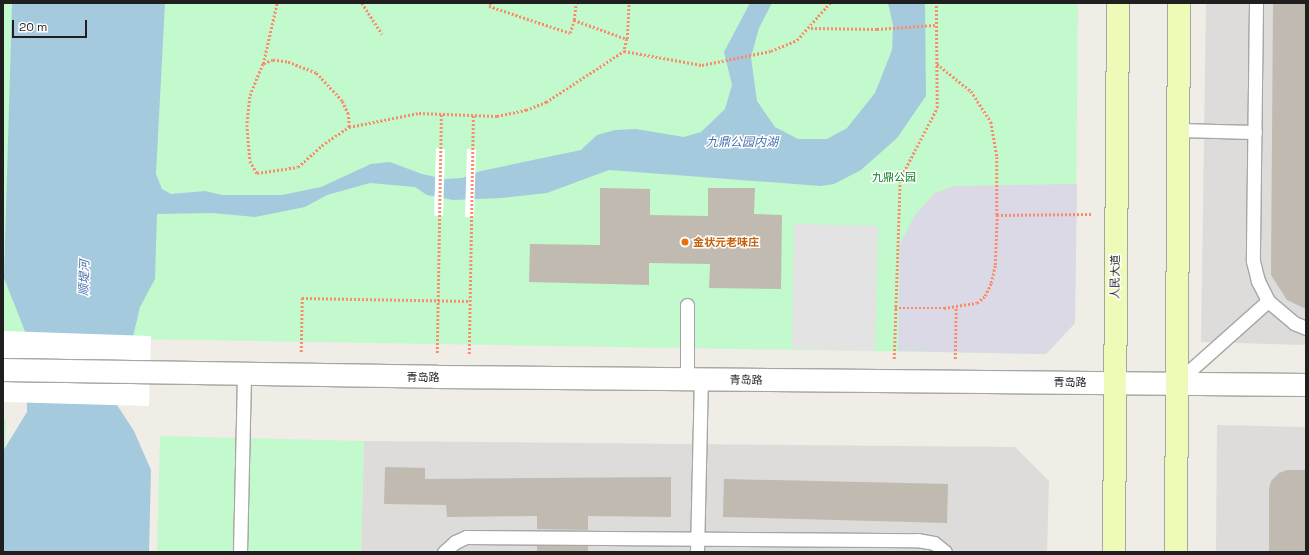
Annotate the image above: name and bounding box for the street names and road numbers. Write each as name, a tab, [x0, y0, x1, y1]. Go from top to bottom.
street label: 人民大道	[1108, 255, 1122, 299]
street label: 青岛路	[407, 370, 439, 384]
street label: 青岛路	[729, 373, 763, 387]
street label: 青岛路	[1054, 375, 1086, 389]

